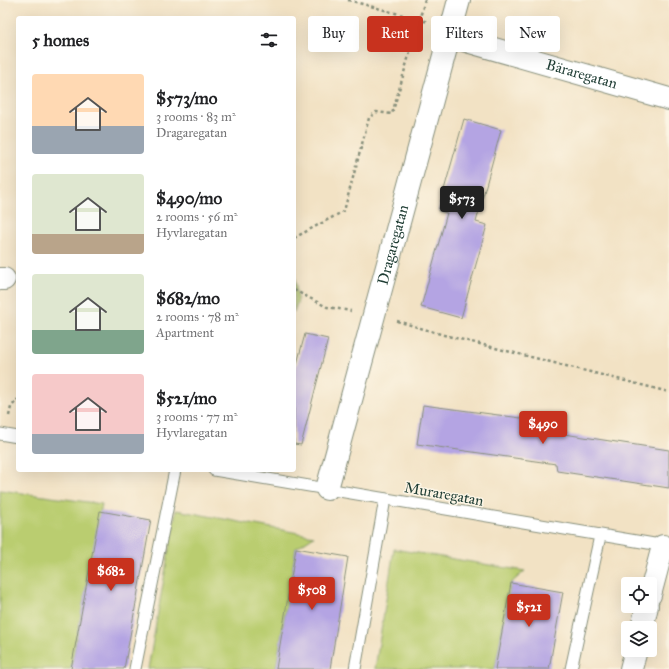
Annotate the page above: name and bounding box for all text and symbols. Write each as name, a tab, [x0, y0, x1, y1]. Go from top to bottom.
chip: Buy	[308, 16, 359, 52]
chip: Rent	[367, 16, 423, 52]
chip: Filters	[431, 16, 497, 52]
chip: New	[505, 16, 560, 52]
icon: filters	[258, 29, 280, 51]
text: 5 homes	[32, 30, 89, 51]
street label: Bäraregatan	[544, 55, 619, 93]
text: $573/mo	[156, 88, 217, 109]
icon: home	[64, 90, 112, 138]
text: 3 rooms · 83 m²	[156, 109, 236, 125]
text: Dragaregatan	[156, 125, 227, 141]
pin: $573	[438, 186, 486, 220]
text: $490/mo	[156, 188, 222, 209]
icon: home	[64, 190, 112, 238]
text: $573	[449, 191, 475, 207]
street label: Dragaregatan	[374, 203, 412, 287]
text: 2 rooms · 56 m²	[156, 209, 238, 225]
text: Hyvlaregatan	[156, 225, 227, 241]
text: $682/mo	[156, 288, 220, 309]
icon: home	[64, 290, 112, 338]
text: 2 rooms · 78 m²	[156, 309, 239, 325]
text: Apartment	[156, 325, 214, 341]
text: $521/mo	[156, 388, 217, 409]
icon: home	[64, 390, 112, 438]
text: 3 rooms · 77 m²	[156, 409, 238, 425]
pin: $490	[519, 411, 567, 445]
text: $490	[528, 416, 558, 432]
text: Hyvlaregatan	[156, 425, 227, 441]
street label: Muraregatan	[403, 478, 485, 510]
pin: $682	[87, 558, 135, 592]
text: $682	[97, 563, 125, 579]
pin: $508	[288, 577, 336, 611]
map controls	[621, 577, 657, 657]
button: locate	[621, 577, 657, 613]
text: $508	[298, 582, 326, 598]
pin: $521	[505, 594, 553, 628]
text: $521	[516, 599, 542, 615]
button: layers	[621, 621, 657, 657]

